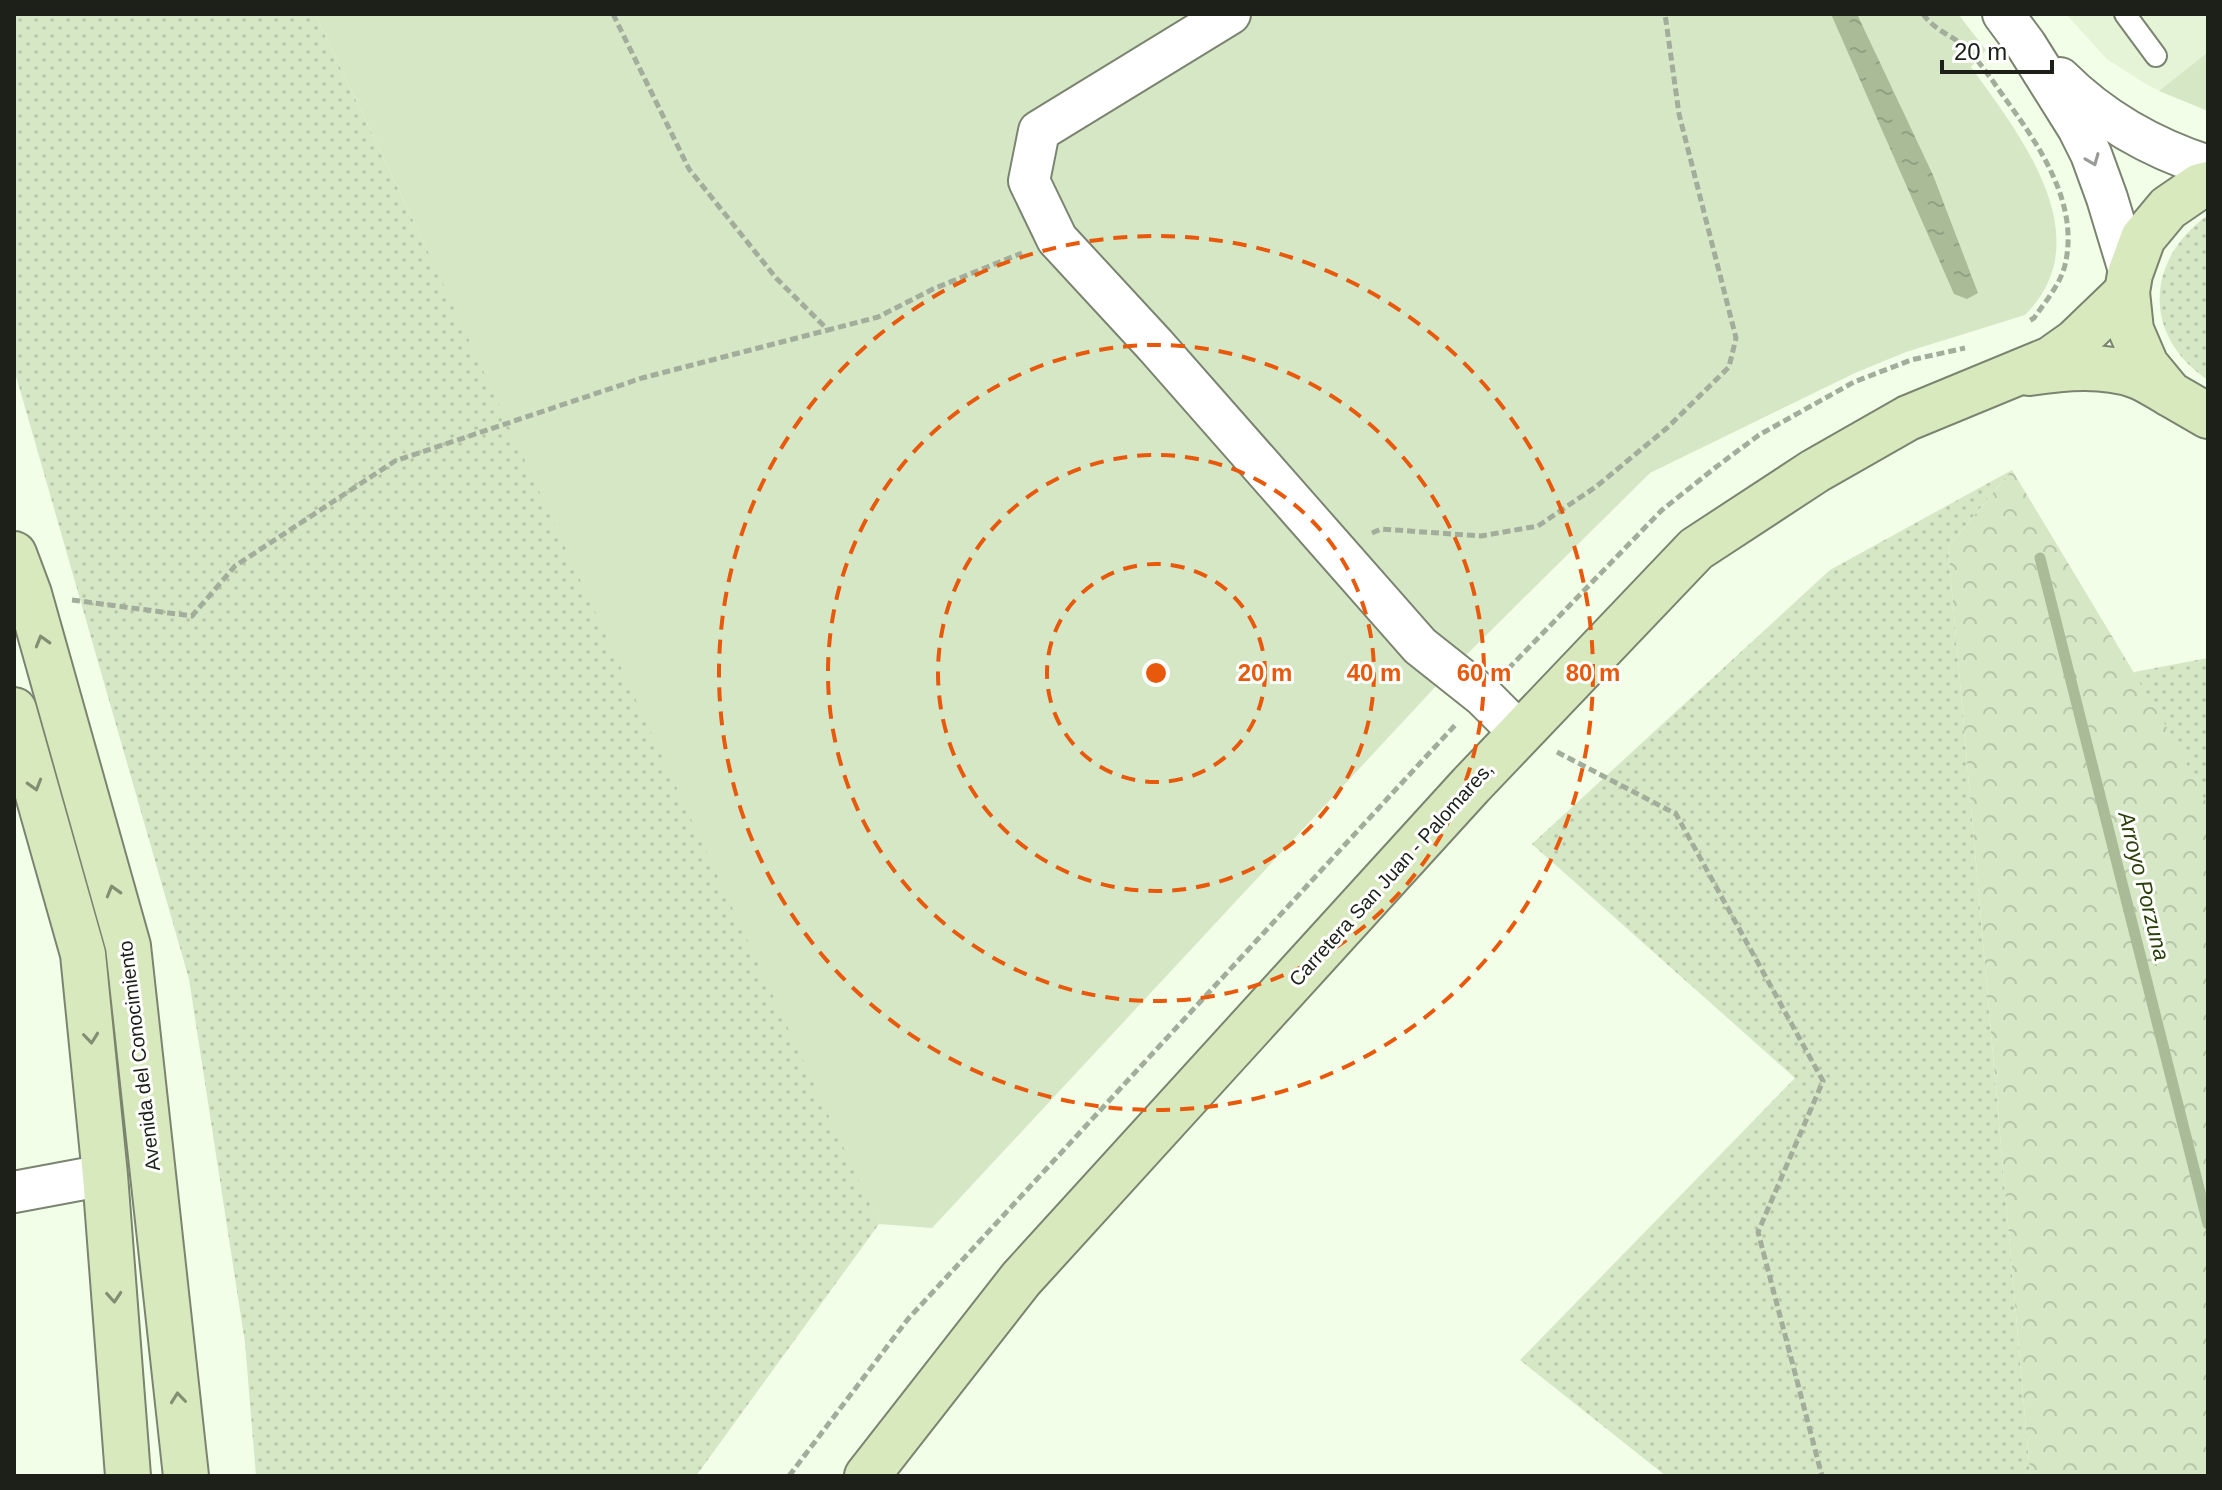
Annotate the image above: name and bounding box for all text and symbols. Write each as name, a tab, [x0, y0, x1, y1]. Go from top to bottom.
scale bar	[1942, 24, 2052, 74]
text: 20 m	[1954, 38, 2007, 65]
one-way arrow	[2083, 152, 2100, 166]
one-way arrow	[35, 635, 51, 649]
centre of rings	[1142, 659, 1170, 687]
text: 20 m	[1238, 659, 1292, 686]
text: 40 m	[1347, 659, 1401, 686]
text: 60 m	[1457, 659, 1511, 686]
text: 80 m	[1566, 659, 1620, 686]
street label: Carretera San Juan - Palomares,	[1285, 758, 1497, 990]
one-way arrow	[26, 778, 42, 792]
water label: Arroyo Porzuna	[2113, 807, 2175, 963]
one-way arrow	[106, 885, 122, 899]
street label: Avenida del Conocimiento	[114, 940, 164, 1172]
one-way arrow	[83, 1032, 100, 1045]
one-way arrow	[105, 1291, 122, 1304]
one-way arrow	[169, 1392, 186, 1405]

